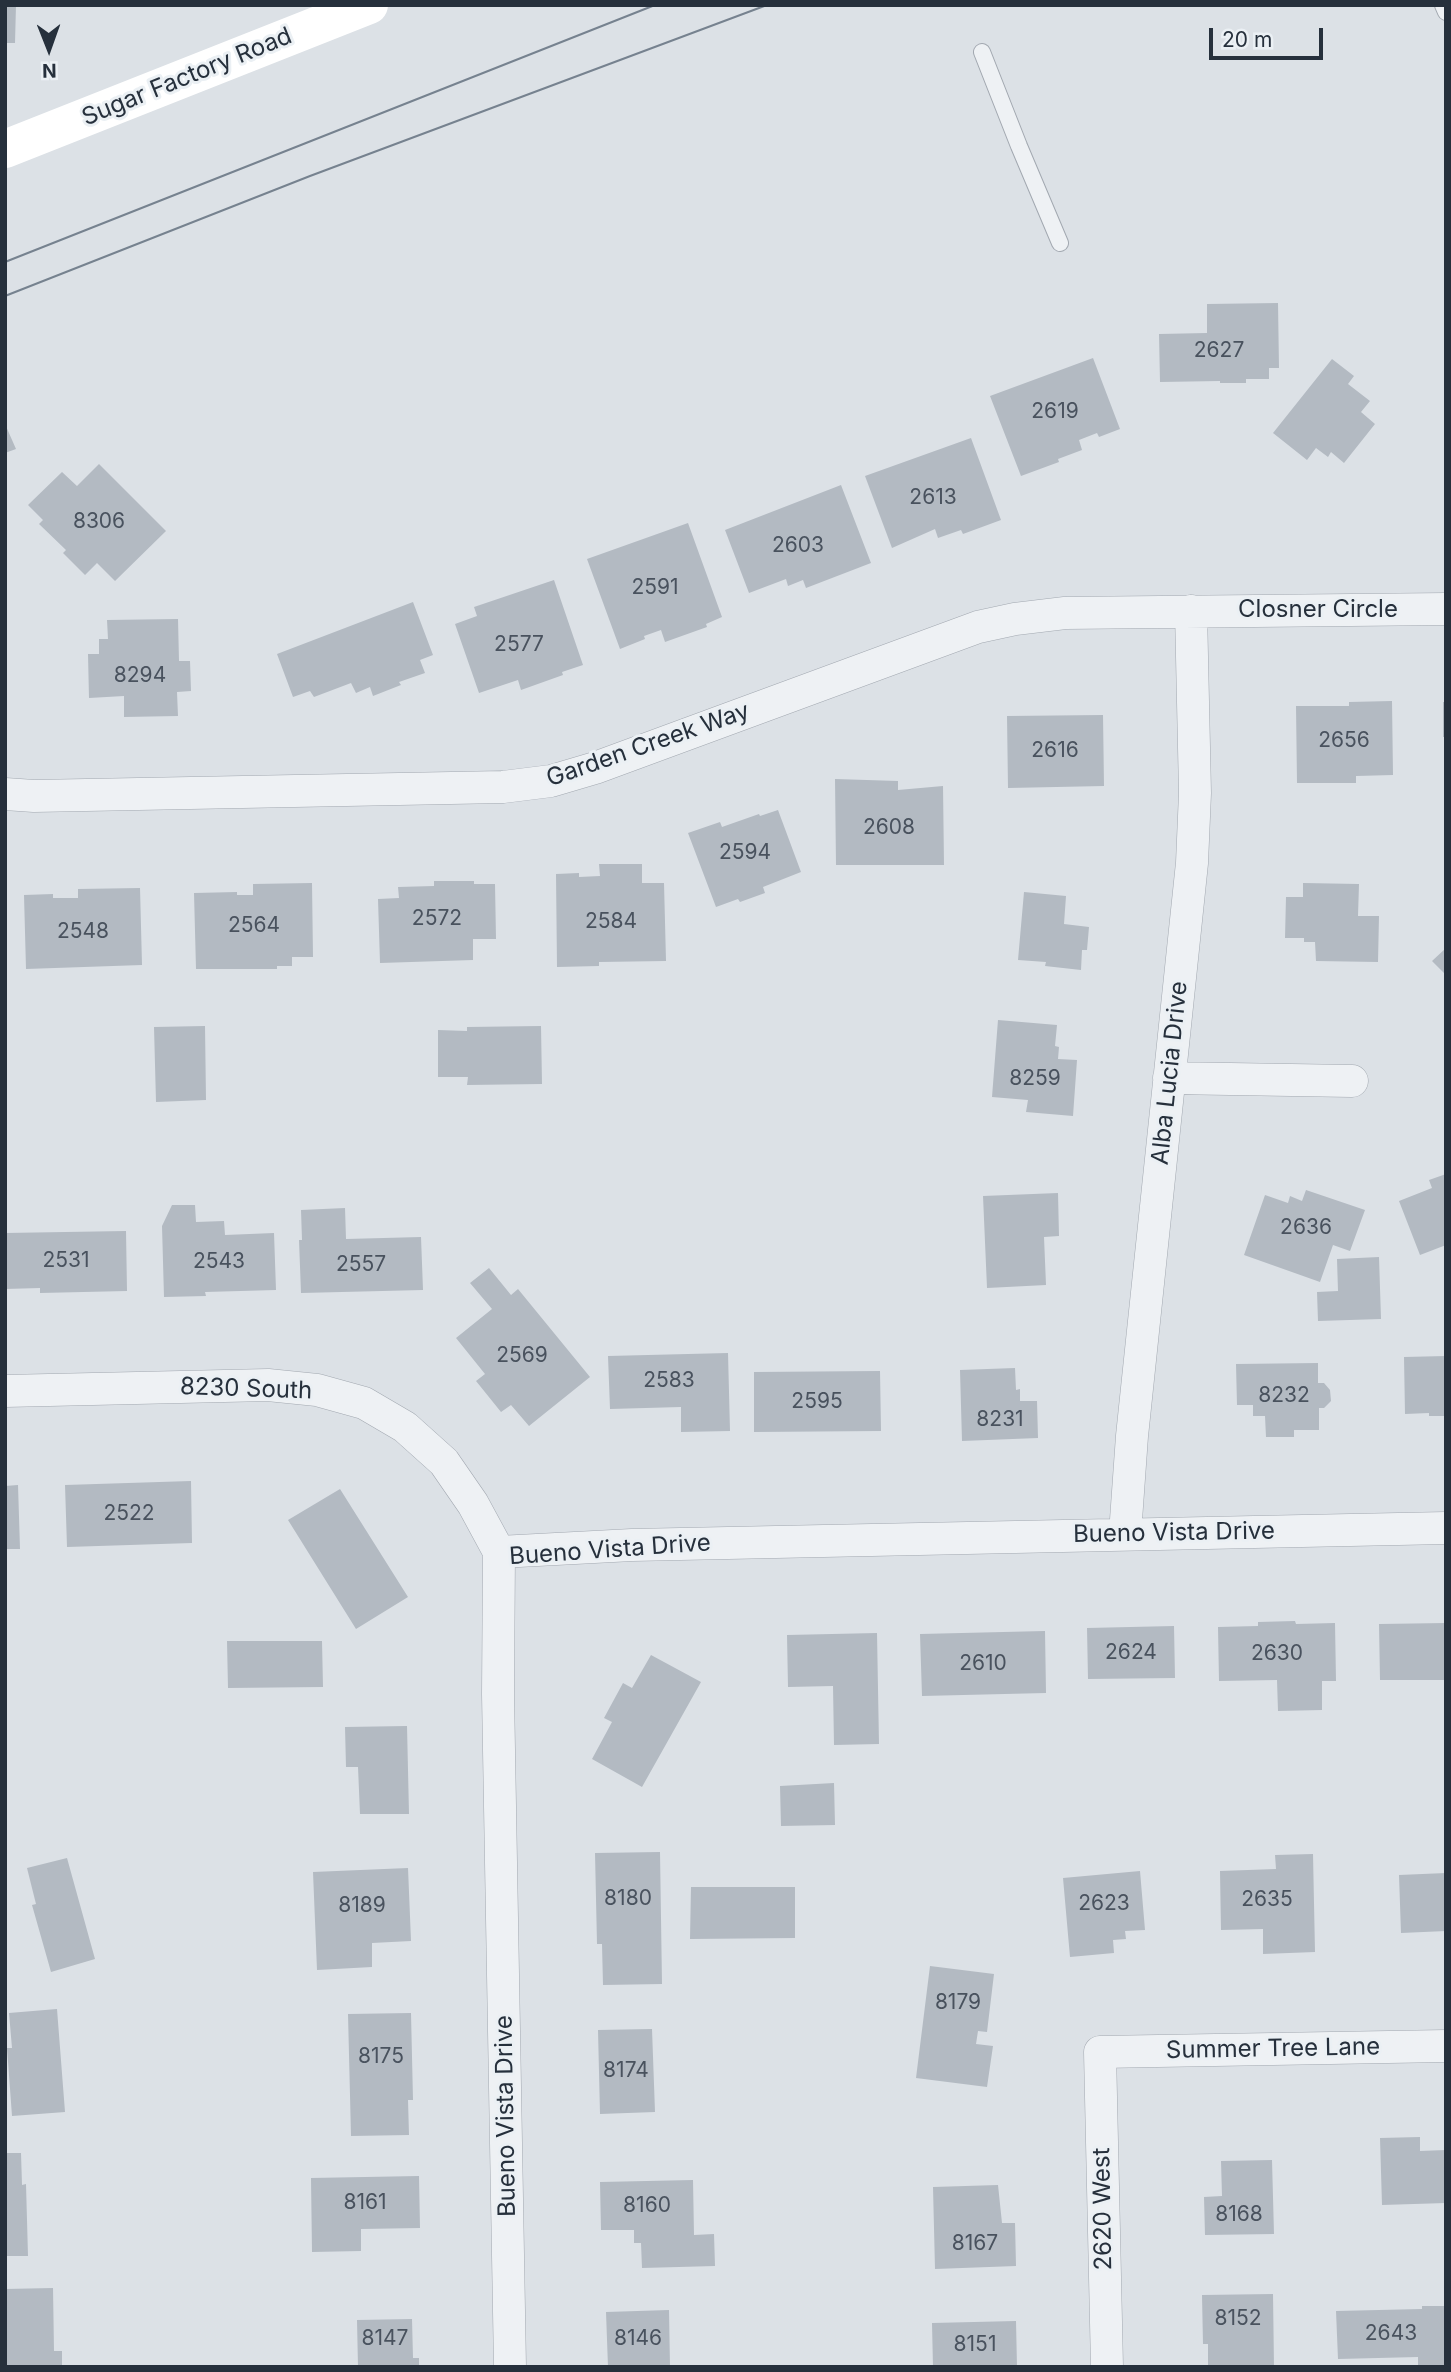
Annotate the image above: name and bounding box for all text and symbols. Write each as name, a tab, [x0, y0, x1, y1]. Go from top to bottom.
north arrow	[14, 14, 84, 84]
scale bar	[1213, 14, 1327, 58]
street label: Sugar Factory Road	[78, 22, 296, 132]
text: 20 m	[1222, 27, 1272, 52]
text: N	[42, 59, 57, 82]
house number: 2627	[1194, 338, 1244, 364]
house number: 2619	[1031, 399, 1079, 425]
house number: 2613	[909, 485, 957, 511]
house number: 8306	[73, 509, 125, 535]
house number: 2603	[772, 533, 824, 559]
house number: 2591	[631, 575, 679, 601]
street label: Closner Circle	[1238, 596, 1398, 624]
house number: 2577	[494, 632, 544, 658]
house number: 8294	[114, 663, 166, 689]
street label: Garden Creek Way	[543, 697, 753, 793]
house number: 2656	[1318, 728, 1370, 754]
house number: 2616	[1031, 738, 1079, 764]
house number: 2608	[863, 815, 915, 841]
house number: 2594	[719, 840, 771, 866]
house number: 2572	[412, 906, 462, 932]
house number: 2584	[585, 909, 637, 935]
house number: 2564	[228, 913, 280, 939]
house number: 2548	[57, 919, 109, 945]
street label: Alba Lucia Drive	[1146, 980, 1194, 1166]
house number: 8259	[1009, 1066, 1061, 1092]
house number: 2636	[1280, 1215, 1332, 1241]
house number: 2531	[42, 1248, 90, 1274]
house number: 2543	[193, 1249, 245, 1275]
house number: 2557	[336, 1252, 386, 1278]
house number: 2569	[496, 1343, 548, 1369]
house number: 2583	[643, 1368, 695, 1394]
street label: 8230 South	[179, 1372, 313, 1406]
house number: 8232	[1258, 1383, 1310, 1409]
house number: 2595	[791, 1389, 843, 1415]
house number: 8231	[976, 1407, 1024, 1433]
house number: 2522	[103, 1501, 155, 1527]
street label: Bueno Vista Drive	[1073, 1517, 1275, 1549]
street label: Bueno Vista Drive	[508, 1529, 712, 1571]
house number: 2624	[1105, 1640, 1157, 1666]
house number: 2630	[1251, 1641, 1303, 1667]
house number: 2610	[959, 1651, 1007, 1677]
house number: 8180	[604, 1886, 652, 1912]
house number: 2635	[1241, 1887, 1293, 1913]
house number: 2623	[1078, 1891, 1130, 1917]
house number: 8189	[338, 1893, 386, 1919]
house number: 8179	[935, 1990, 981, 2016]
street label: Bueno Vista Drive	[490, 2015, 522, 2217]
street label: Summer Tree Lane	[1166, 2033, 1380, 2065]
house number: 8175	[358, 2044, 404, 2070]
house number: 8174	[603, 2058, 649, 2084]
street label: 2620 West	[1088, 2147, 1118, 2271]
house number: 8161	[343, 2190, 387, 2216]
house number: 8160	[623, 2193, 671, 2219]
house number: 8168	[1215, 2202, 1263, 2228]
house number: 8167	[952, 2231, 998, 2257]
house number: 8152	[1214, 2306, 1262, 2332]
house number: 2643	[1365, 2321, 1417, 2347]
house number: 8147	[362, 2326, 408, 2352]
house number: 8146	[614, 2326, 662, 2352]
house number: 8151	[954, 2332, 996, 2358]

